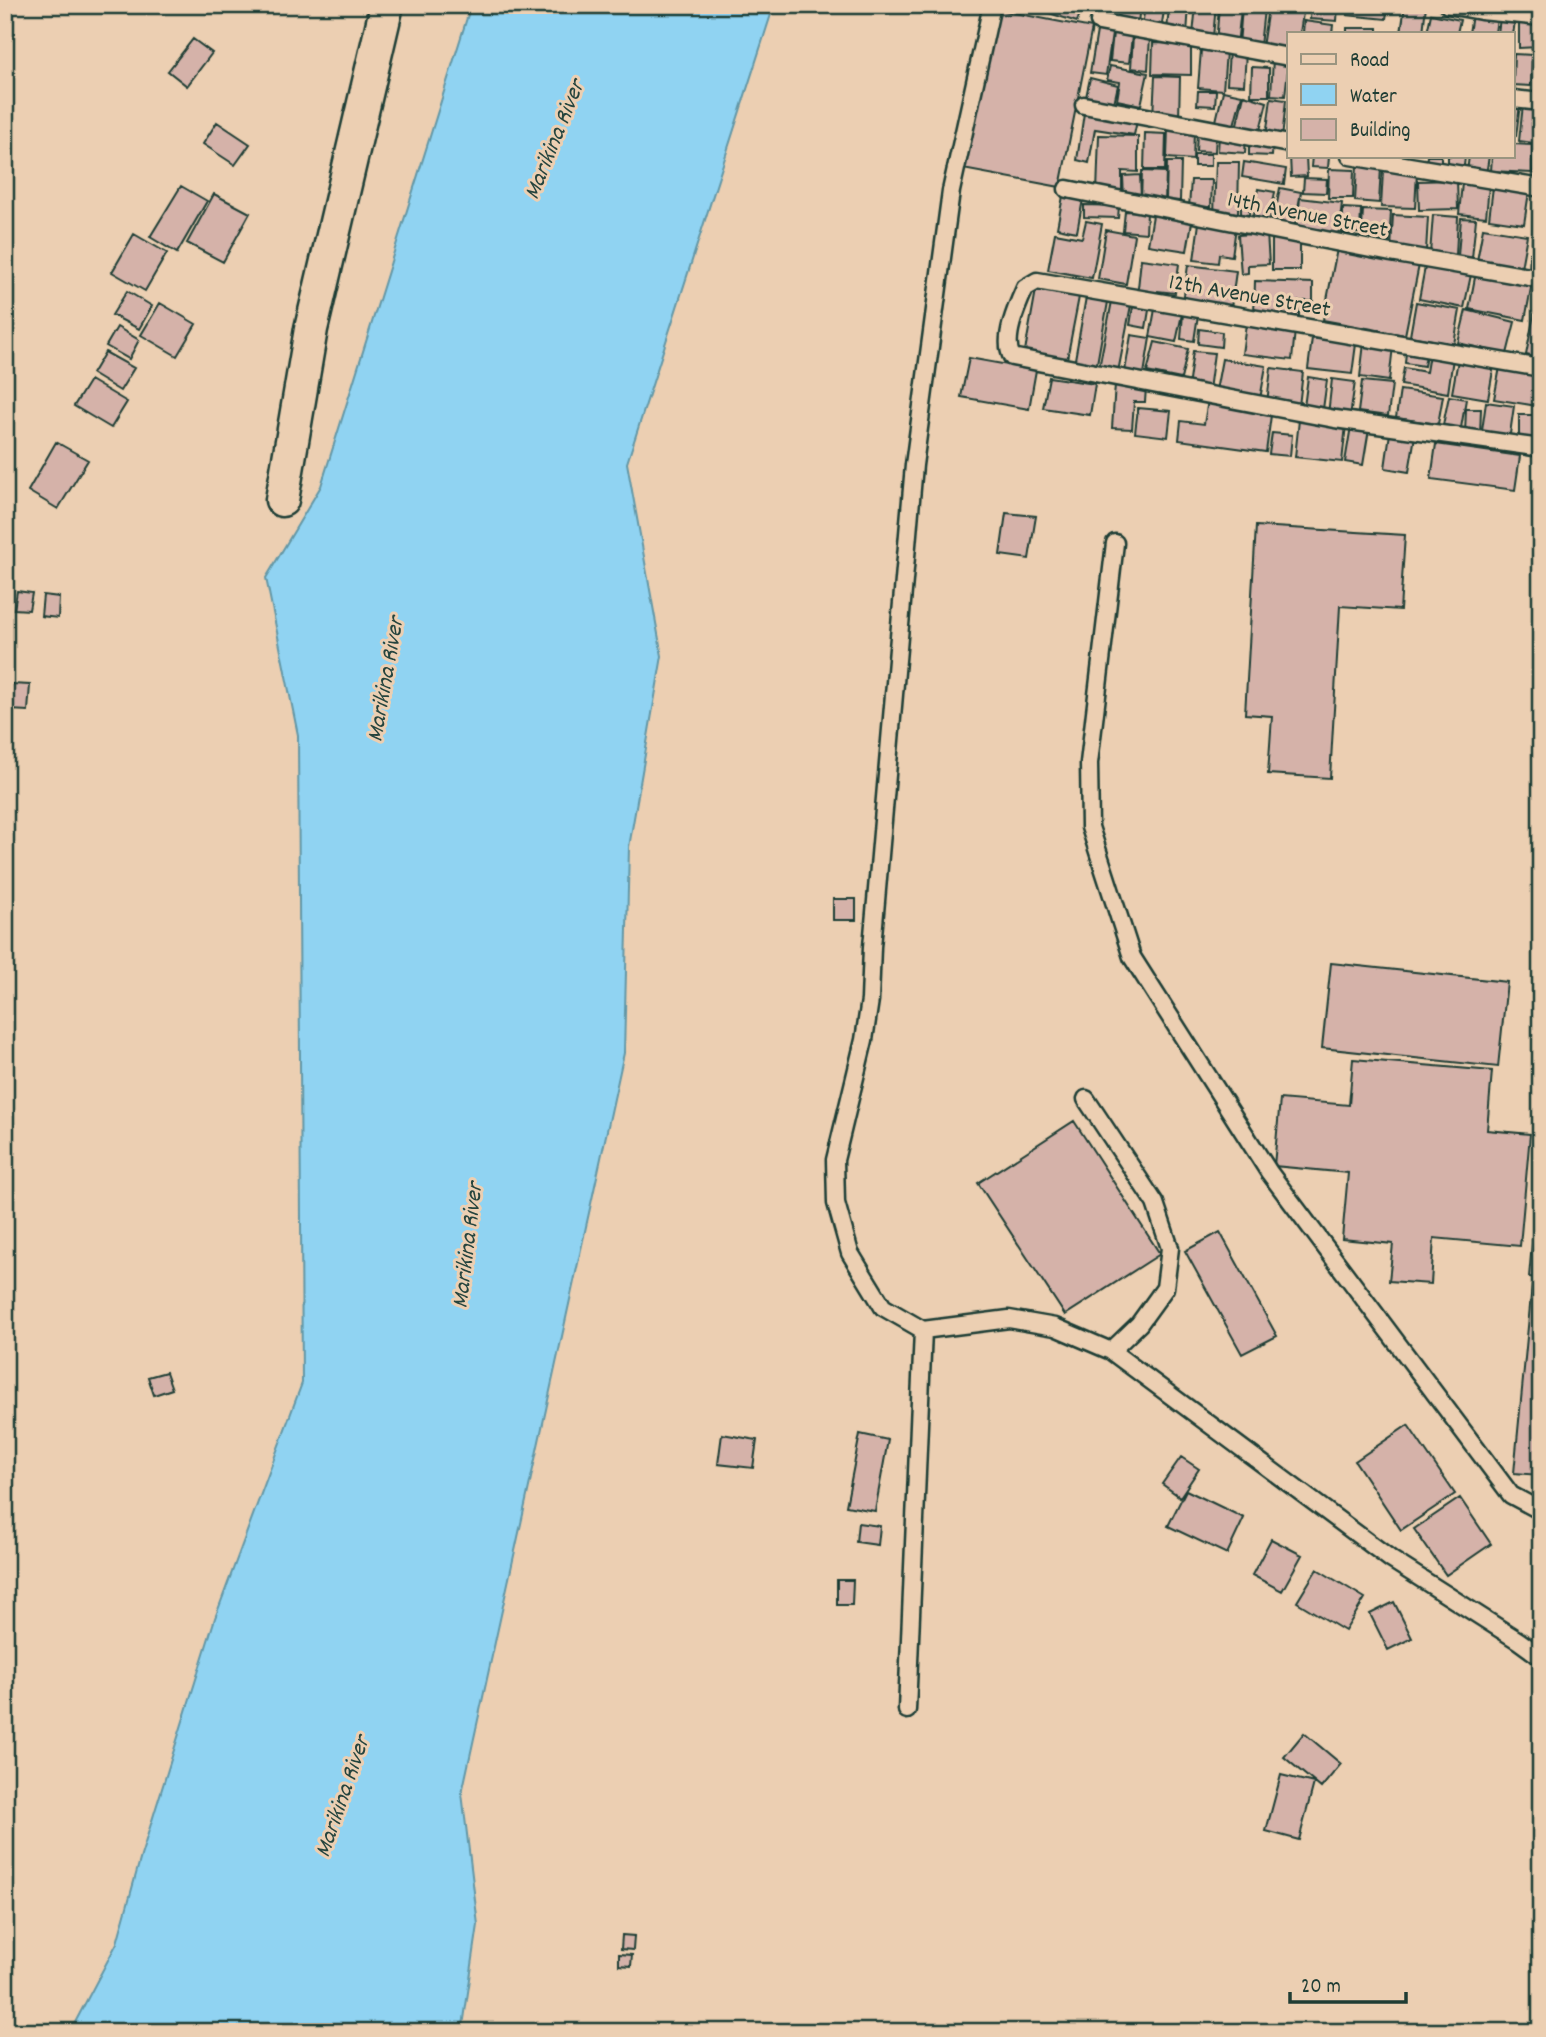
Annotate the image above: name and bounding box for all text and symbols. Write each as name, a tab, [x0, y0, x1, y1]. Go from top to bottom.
legend	[1287, 32, 1514, 158]
text: Road	[1350, 47, 1389, 77]
water label: Marikina River	[516, 72, 596, 205]
text: Water	[1350, 83, 1397, 113]
text: Building	[1350, 117, 1410, 147]
street label: 14th Avenue Street	[1224, 185, 1390, 248]
street label: 12th Avenue Street	[1166, 267, 1333, 328]
water label: Marikina River	[359, 611, 415, 745]
water label: Marikina River	[444, 1178, 494, 1310]
water label: Marikina River	[307, 1729, 381, 1862]
scale bar	[1290, 1960, 1406, 2004]
text: 20 m	[1301, 1973, 1341, 2003]

